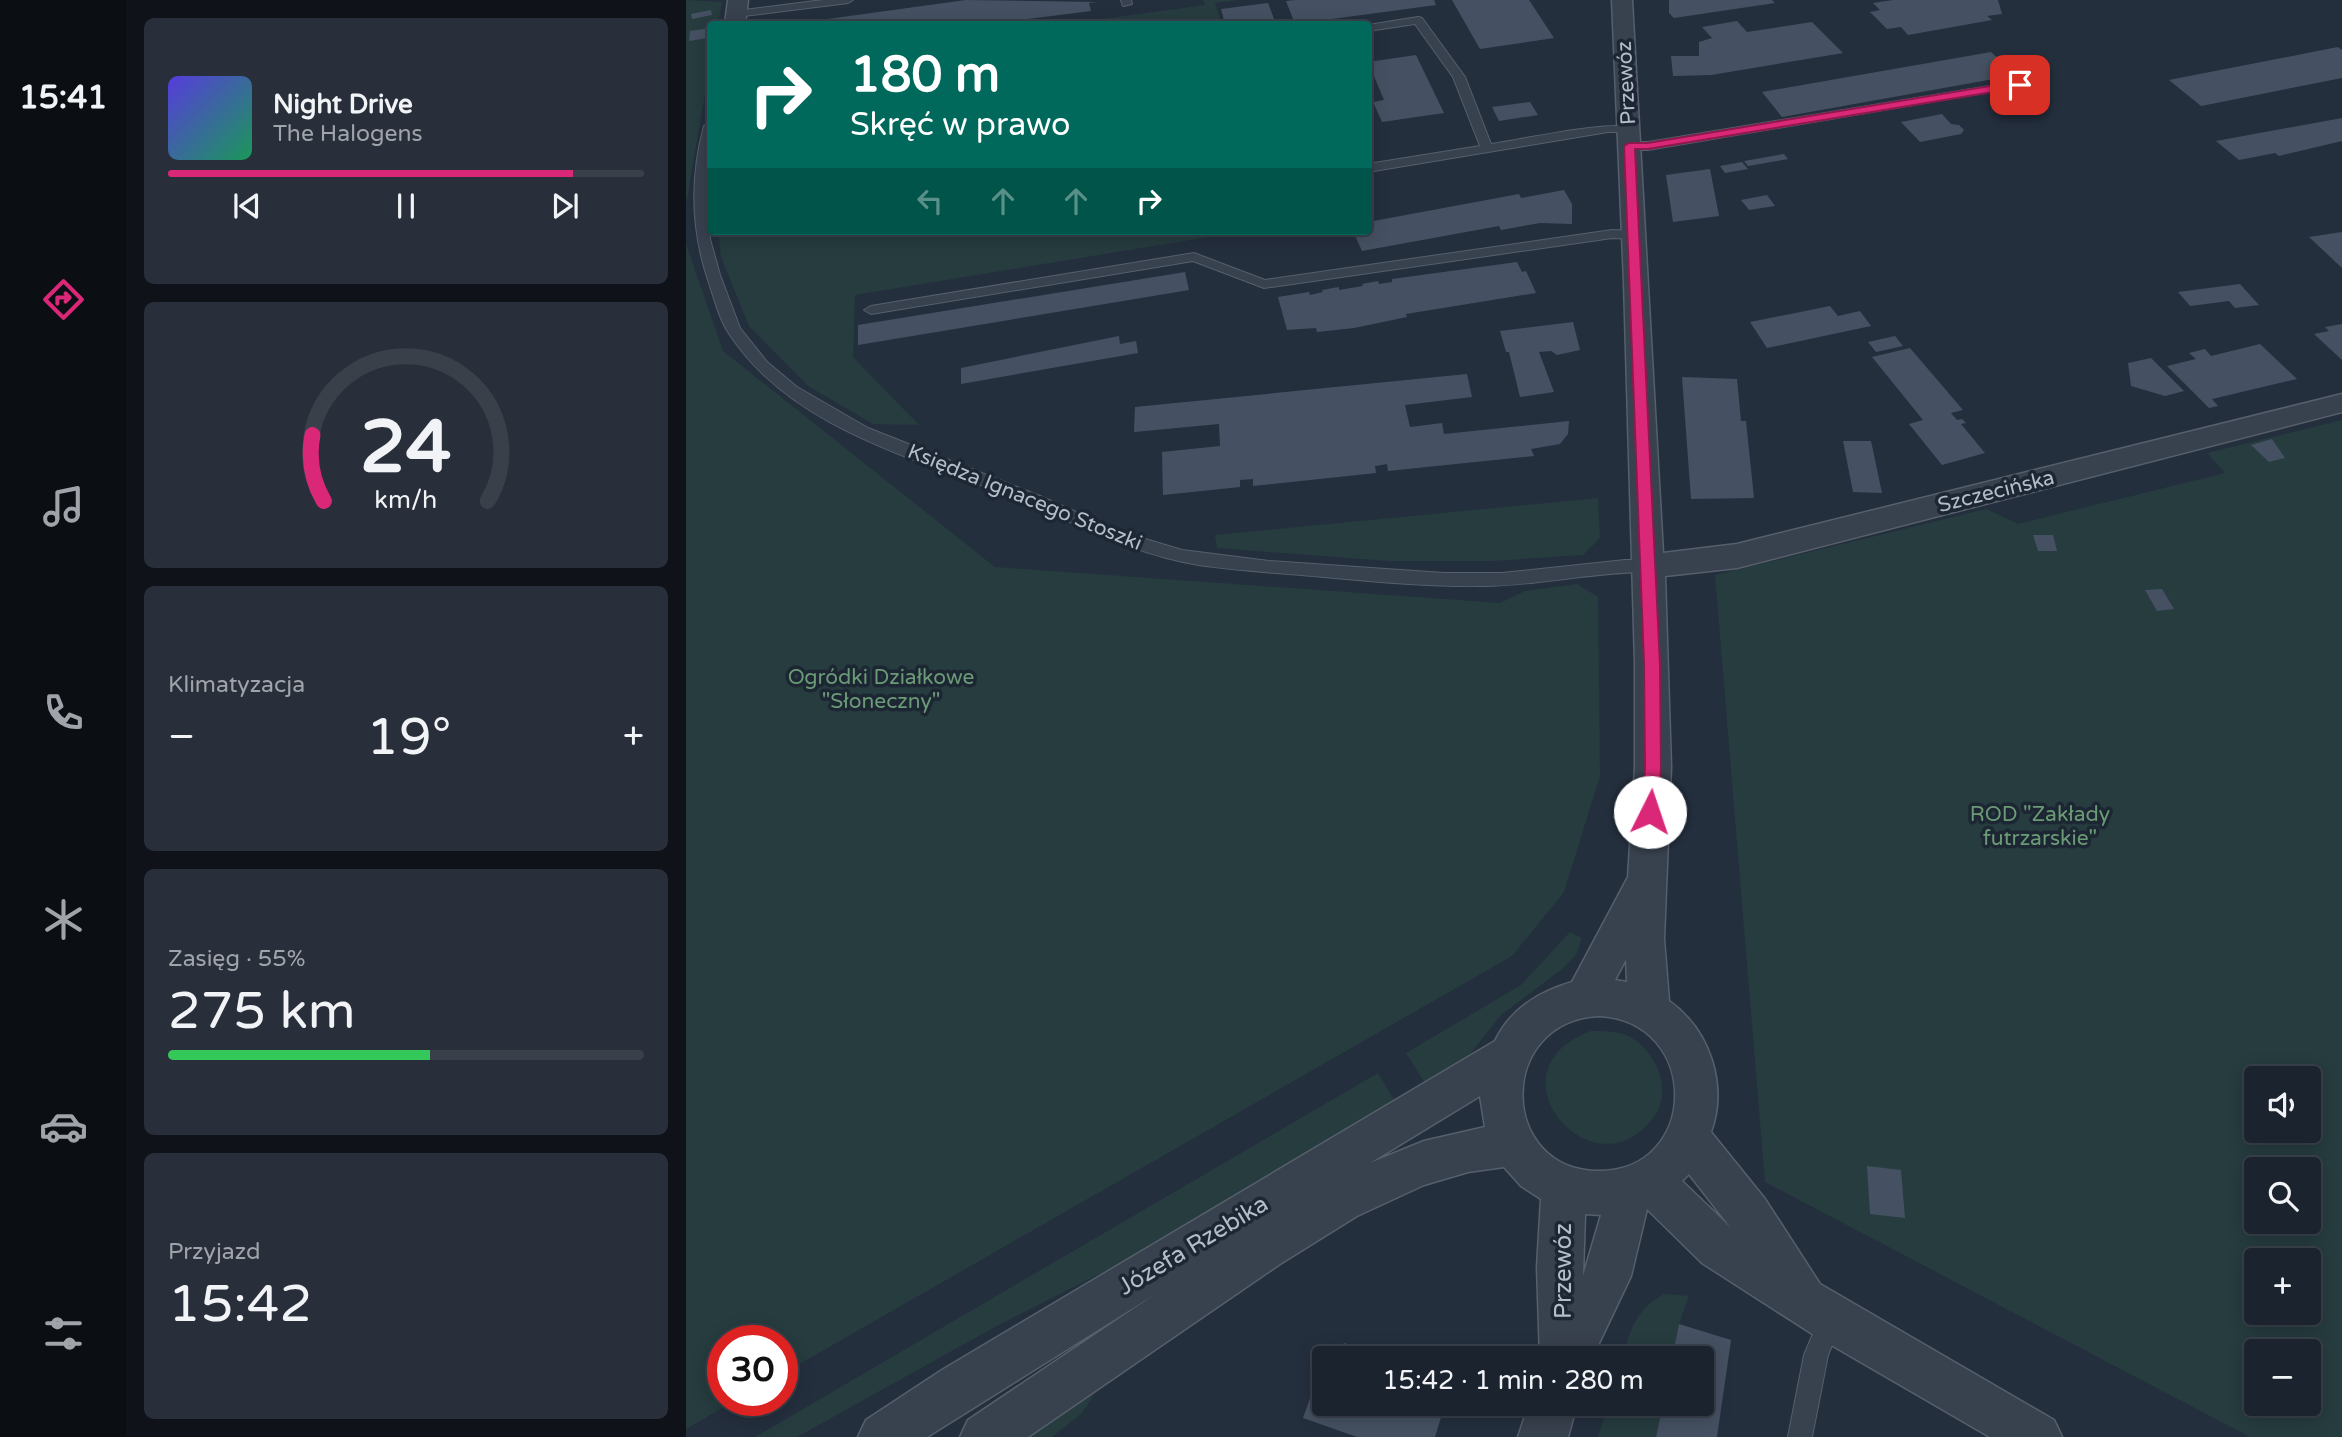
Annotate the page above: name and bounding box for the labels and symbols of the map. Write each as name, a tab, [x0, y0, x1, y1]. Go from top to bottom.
street label: Przewóz	[1612, 40, 1641, 126]
pin	[1990, 55, 2050, 115]
street label: Księdza Ignacego Stoszki	[904, 439, 1146, 556]
street label: Szczecińska	[1935, 465, 2057, 518]
park label: Ogródki Działkowe "Słoneczny"	[788, 665, 974, 714]
position arrow	[1613, 775, 1687, 849]
park label: ROD "Zakłady futrzarskie"	[1970, 802, 2110, 851]
street label: Józefa Rzebika	[1113, 1189, 1274, 1302]
street label: Przewóz	[1549, 1223, 1578, 1319]
speed limit sign: 30	[707, 1325, 798, 1416]

